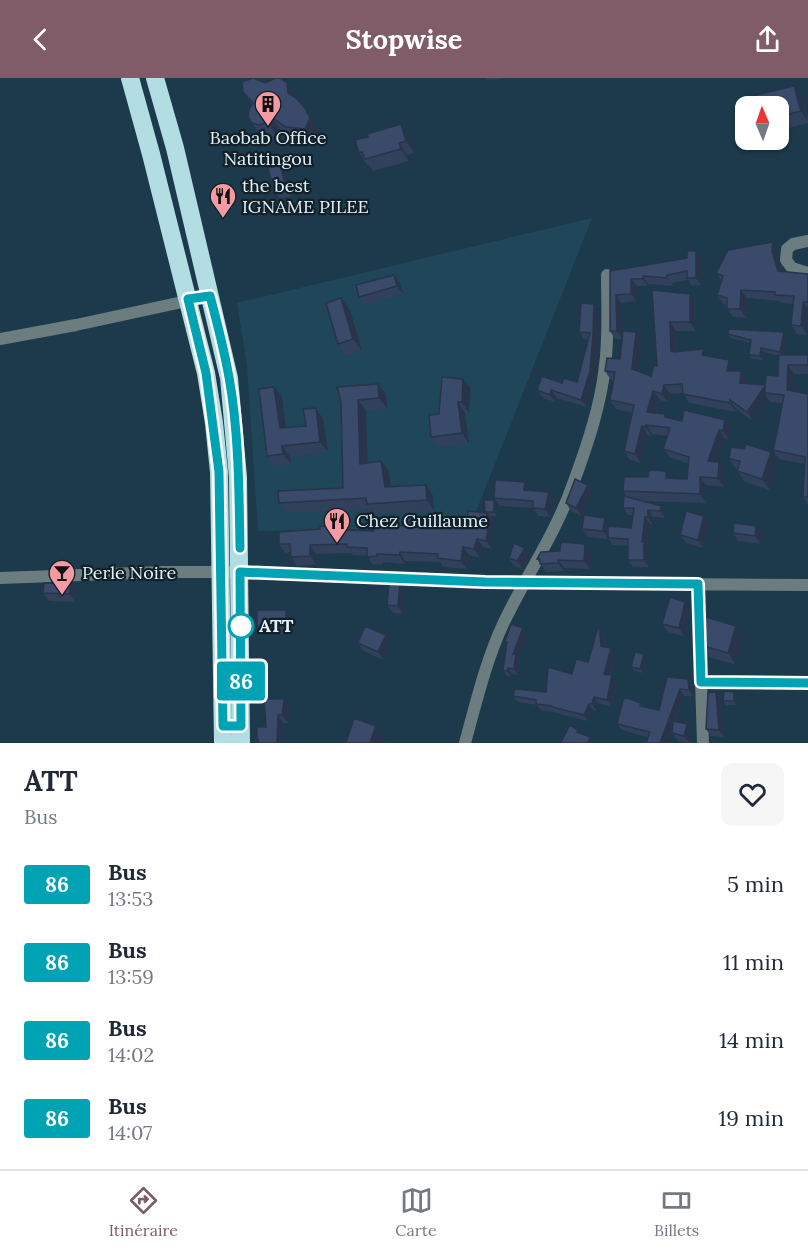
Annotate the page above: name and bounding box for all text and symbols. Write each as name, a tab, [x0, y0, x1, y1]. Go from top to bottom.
text: Stopwise	[346, 22, 462, 56]
icon: back	[24, 23, 57, 56]
icon: share	[751, 23, 784, 56]
building icon: Baobab Office Natitingou	[253, 89, 283, 127]
north arrow	[735, 96, 789, 150]
map controls	[735, 96, 789, 150]
place label: Baobab Office Natitingou	[210, 126, 327, 170]
place label: the best IGNAME PILEE	[242, 174, 369, 218]
restaurant icon: the best IGNAME PILEE	[208, 181, 238, 219]
restaurant icon: Chez Guillaume	[322, 506, 352, 544]
place label: Chez Guillaume	[356, 509, 488, 532]
bar icon: Perle Noire	[47, 558, 77, 596]
place label: Perle Noire	[82, 561, 176, 584]
marker: ATT	[228, 613, 254, 639]
place label: ATT	[259, 614, 294, 637]
line badge: 86	[214, 662, 268, 700]
text: 86	[229, 668, 253, 695]
text: ATT	[24, 763, 78, 799]
button: heart	[721, 763, 784, 826]
text: Bus	[24, 804, 58, 829]
text: Bus	[108, 858, 147, 886]
text: 5 min	[727, 870, 784, 898]
text: 86	[45, 871, 69, 898]
text: 13:53	[108, 886, 153, 911]
text: Bus	[108, 936, 147, 964]
text: 11 min	[723, 948, 784, 976]
text: 86	[45, 949, 69, 976]
text: 13:59	[108, 964, 154, 989]
text: Bus	[108, 1014, 147, 1042]
text: 14 min	[719, 1026, 784, 1054]
text: 86	[45, 1027, 69, 1054]
text: 14:02	[108, 1042, 154, 1067]
text: Bus	[108, 1092, 147, 1120]
text: 19 min	[718, 1104, 784, 1132]
text: 86	[45, 1105, 69, 1132]
text: 14:07	[108, 1120, 152, 1145]
tab: Itinéraire	[109, 1184, 178, 1240]
tab: Carte	[395, 1184, 437, 1240]
tab: Billets	[654, 1184, 699, 1240]

